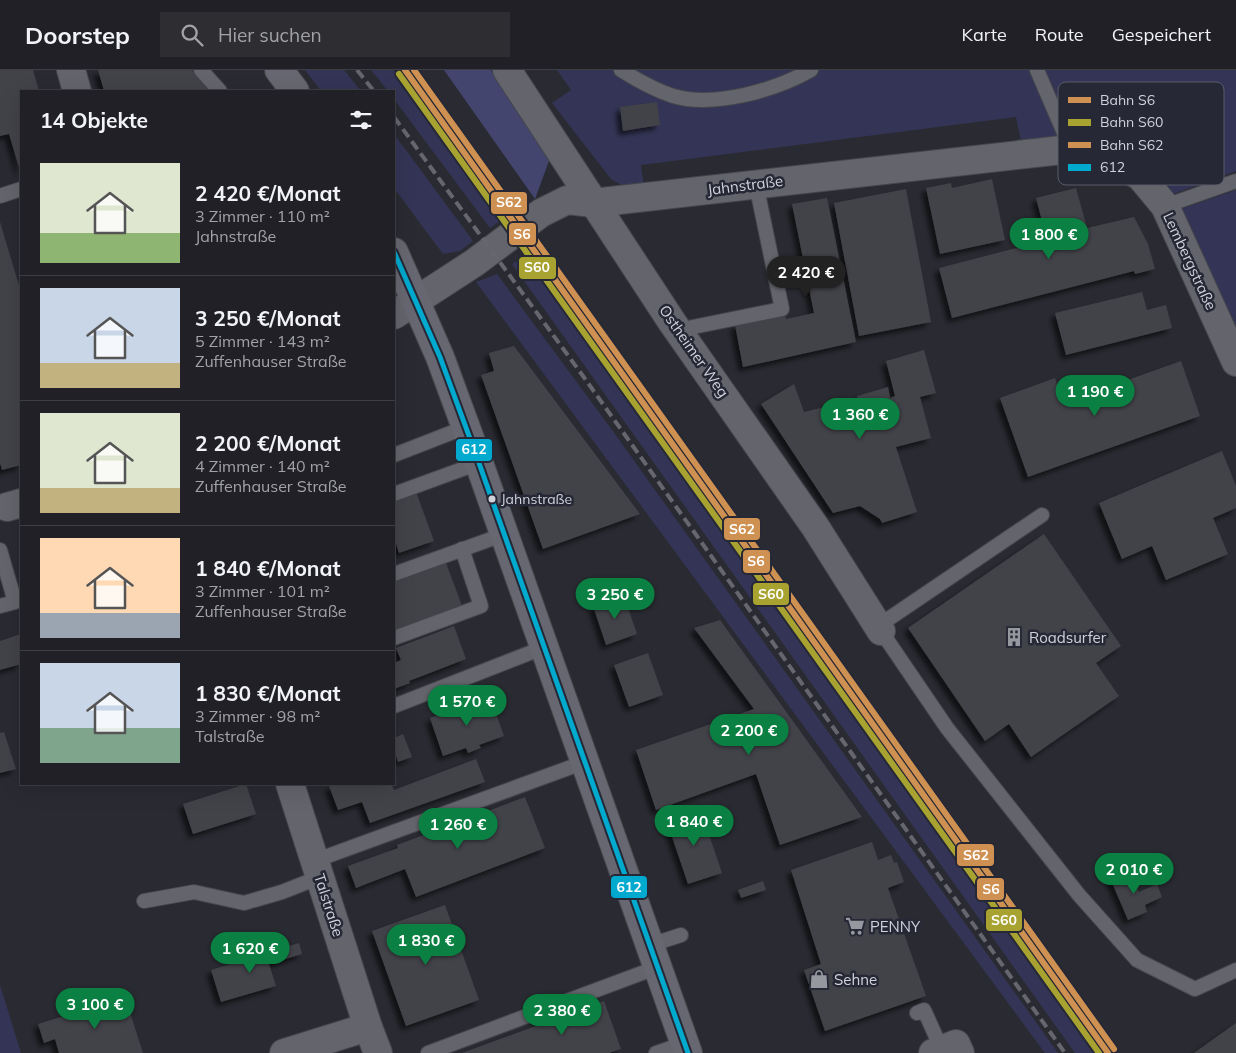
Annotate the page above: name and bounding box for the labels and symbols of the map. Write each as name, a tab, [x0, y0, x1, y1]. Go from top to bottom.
legend	[1058, 82, 1224, 185]
text: Bahn S6	[1100, 91, 1155, 109]
text: Bahn S60	[1100, 113, 1164, 131]
text: Bahn S62	[1100, 136, 1164, 154]
text: 612	[1100, 158, 1125, 176]
street label: Jahnstraße	[706, 171, 784, 199]
line badge: S62	[490, 191, 528, 215]
text: S62	[496, 193, 522, 211]
street label: Lembergstraße	[1159, 209, 1221, 313]
pin: 1 800 €	[1003, 218, 1095, 260]
line badge: S6	[508, 222, 537, 246]
text: S6	[513, 225, 531, 243]
line badge: S60	[518, 256, 557, 280]
pin: 2 420 €	[760, 256, 852, 298]
text: S60	[524, 258, 550, 276]
street label: Ostheimer Weg	[655, 301, 733, 401]
pin: 1 190 €	[1049, 374, 1141, 417]
pin: 1 360 €	[814, 398, 906, 440]
line badge: 612	[455, 438, 493, 462]
text: 612	[461, 440, 487, 458]
place label: Jahnstraße	[501, 490, 572, 508]
marker: Jahnstraße	[487, 494, 497, 504]
line badge: S62	[723, 517, 761, 541]
text: S62	[729, 520, 755, 538]
line badge: S6	[742, 549, 771, 574]
text: S6	[747, 552, 765, 570]
pin: 3 250 €	[569, 578, 661, 620]
line badge: S60	[752, 582, 790, 606]
text: S60	[758, 585, 784, 603]
building icon: Roadsurfer	[1003, 626, 1025, 648]
place label: Roadsurfer	[1029, 628, 1107, 647]
pin: 1 570 €	[421, 684, 513, 727]
pin: 2 200 €	[703, 714, 795, 756]
pin: 1 840 €	[648, 804, 740, 847]
pin: 1 260 €	[412, 808, 504, 850]
line badge: S62	[956, 843, 995, 867]
text: S62	[963, 846, 989, 864]
pin: 2 010 €	[1088, 852, 1180, 895]
street label: Talstraße	[310, 871, 348, 939]
line badge: 612	[610, 875, 648, 899]
line badge: S6	[976, 877, 1005, 901]
text: 612	[616, 878, 642, 896]
text: S6	[982, 880, 1000, 898]
line badge: S60	[985, 908, 1023, 932]
text: S60	[991, 911, 1017, 929]
supermarket icon: PENNY	[844, 915, 866, 937]
place label: PENNY	[870, 917, 921, 936]
pin: 1 830 €	[380, 924, 472, 966]
pin: 1 620 €	[204, 932, 296, 974]
shop icon: Sehne	[808, 968, 830, 990]
place label: Sehne	[834, 970, 877, 989]
pin: 3 100 €	[49, 988, 141, 1030]
pin: 2 380 €	[516, 994, 608, 1036]

